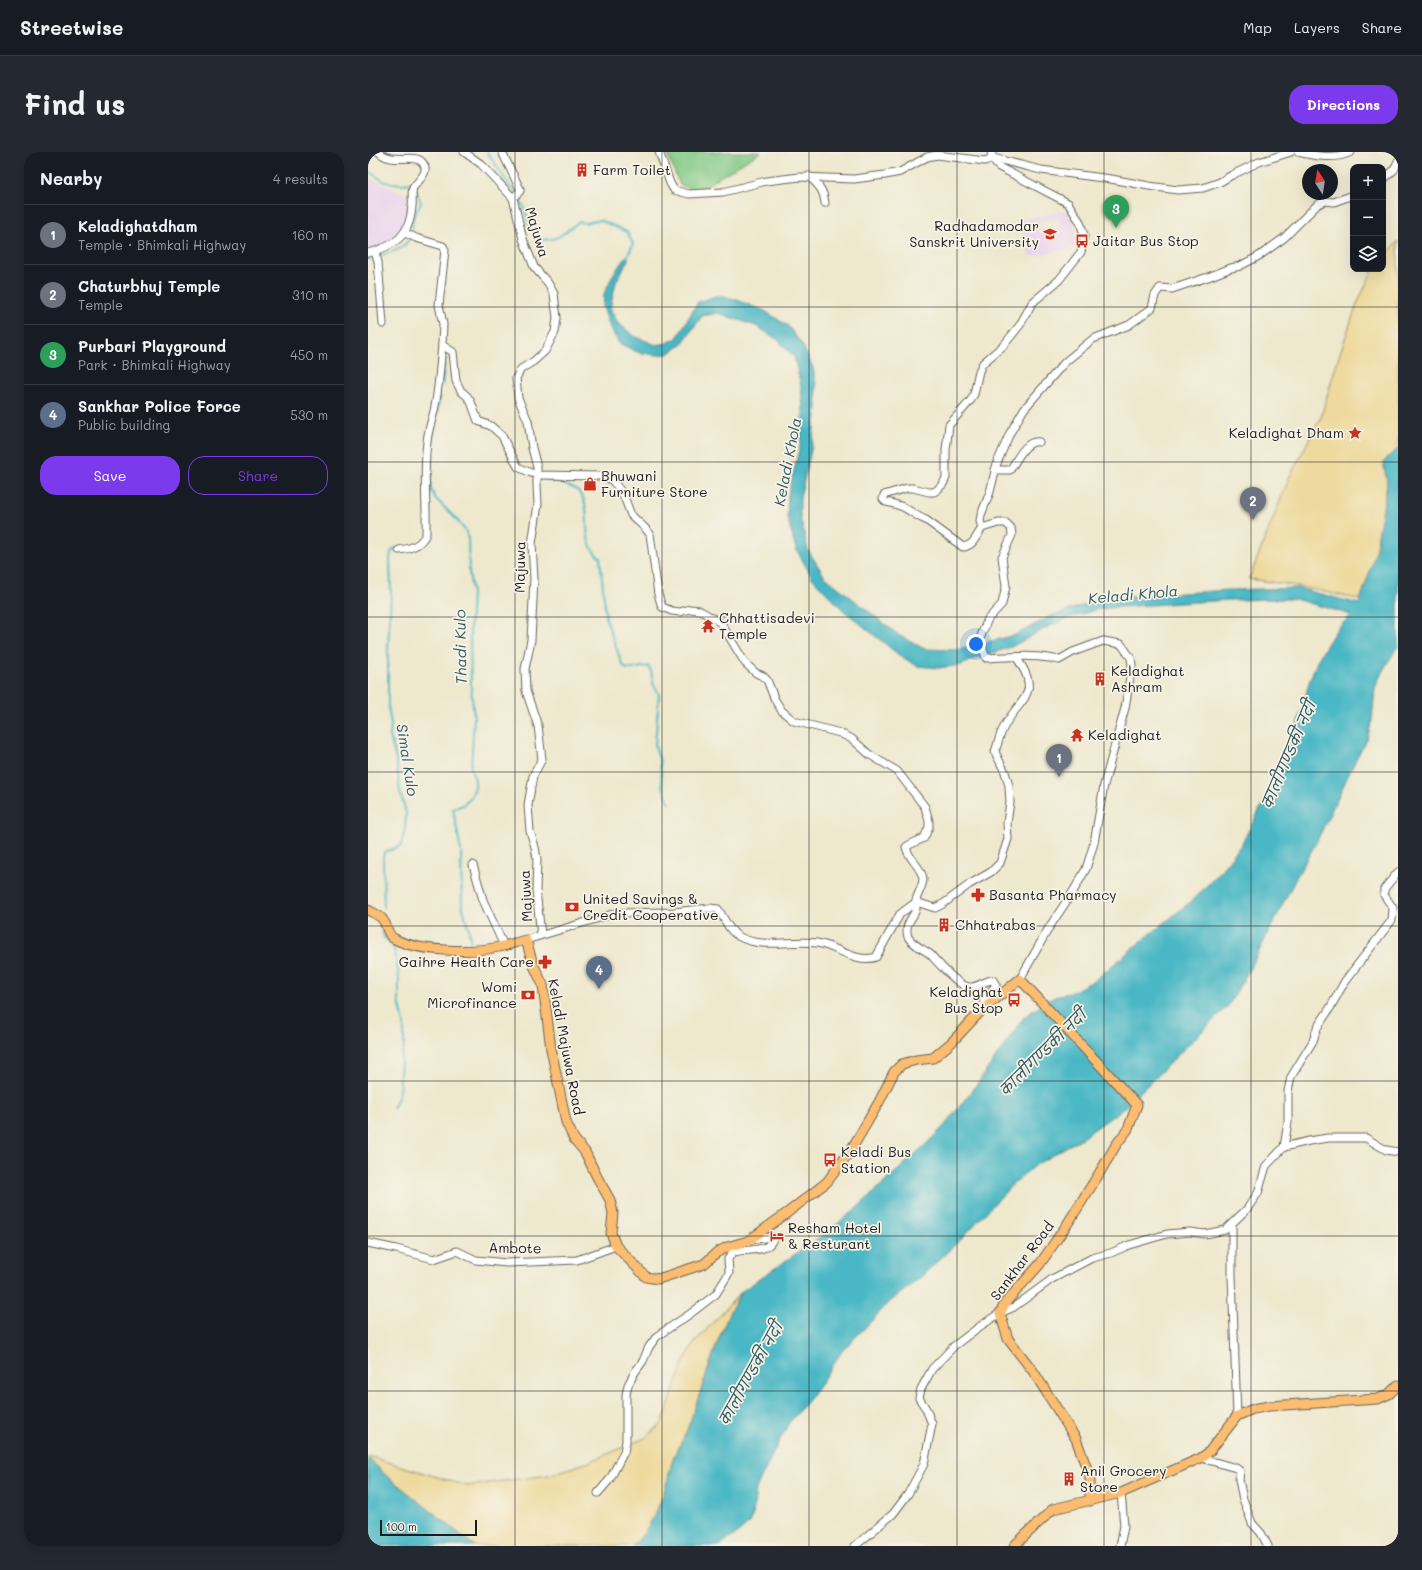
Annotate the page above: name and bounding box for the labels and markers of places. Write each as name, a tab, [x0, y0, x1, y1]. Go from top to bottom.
place label: Farm Toilet	[593, 160, 671, 179]
building icon: Farm Toilet	[574, 162, 590, 178]
pin: 3	[1103, 195, 1129, 228]
place label: Radhadamodar Sanskrit University	[909, 216, 1039, 251]
school or university icon: Radhadamodar Sanskrit University	[1042, 226, 1058, 242]
place label: Jaitar Bus Stop	[1093, 231, 1199, 250]
bus stop icon: Jaitar Bus Stop	[1074, 233, 1090, 249]
place label: Keladighat Dham	[1229, 423, 1344, 442]
place icon: Keladighat Dham	[1347, 425, 1363, 441]
place label: Bhuwani Furniture Store	[601, 466, 708, 501]
shop icon: Bhuwani Furniture Store	[582, 476, 598, 492]
pin: 2	[1240, 487, 1266, 520]
place label: Chhattisadevi Temple	[719, 608, 815, 643]
temple icon: Chhattisadevi Temple	[700, 618, 716, 634]
place label: Keladighat Ashram	[1111, 661, 1184, 696]
building icon: Keladighat Ashram	[1092, 671, 1108, 687]
place label: Keladighat	[1088, 725, 1161, 744]
temple icon: Keladighat	[1069, 727, 1085, 743]
pin: 1	[1046, 744, 1072, 777]
place label: Basanta Pharmacy	[989, 885, 1117, 904]
pharmacy icon: Basanta Pharmacy	[970, 887, 986, 903]
place label: United Savings & Credit Cooperative	[583, 889, 719, 924]
bank icon: United Savings & Credit Cooperative	[564, 899, 580, 915]
place label: Chhatrabas	[955, 915, 1036, 934]
building icon: Chhatrabas	[936, 917, 952, 933]
place label: Gaihre Health Care	[399, 952, 534, 971]
pharmacy icon: Gaihre Health Care	[537, 954, 553, 970]
pin: 4	[586, 956, 612, 989]
place label: Womi Microfinance	[427, 977, 517, 1012]
place label: Keladighat Bus Stop	[930, 982, 1003, 1017]
bank icon: Womi Microfinance	[520, 987, 536, 1003]
bus stop icon: Keladighat Bus Stop	[1006, 992, 1022, 1008]
place label: Keladi Bus Station	[841, 1142, 911, 1177]
bus stop icon: Keladi Bus Station	[822, 1152, 838, 1168]
place label: Resham Hotel & Resturant	[788, 1218, 881, 1253]
hotel icon: Resham Hotel & Resturant	[769, 1228, 785, 1244]
place label: Anil Grocery Store	[1080, 1461, 1167, 1496]
building icon: Anil Grocery Store	[1061, 1471, 1077, 1487]

